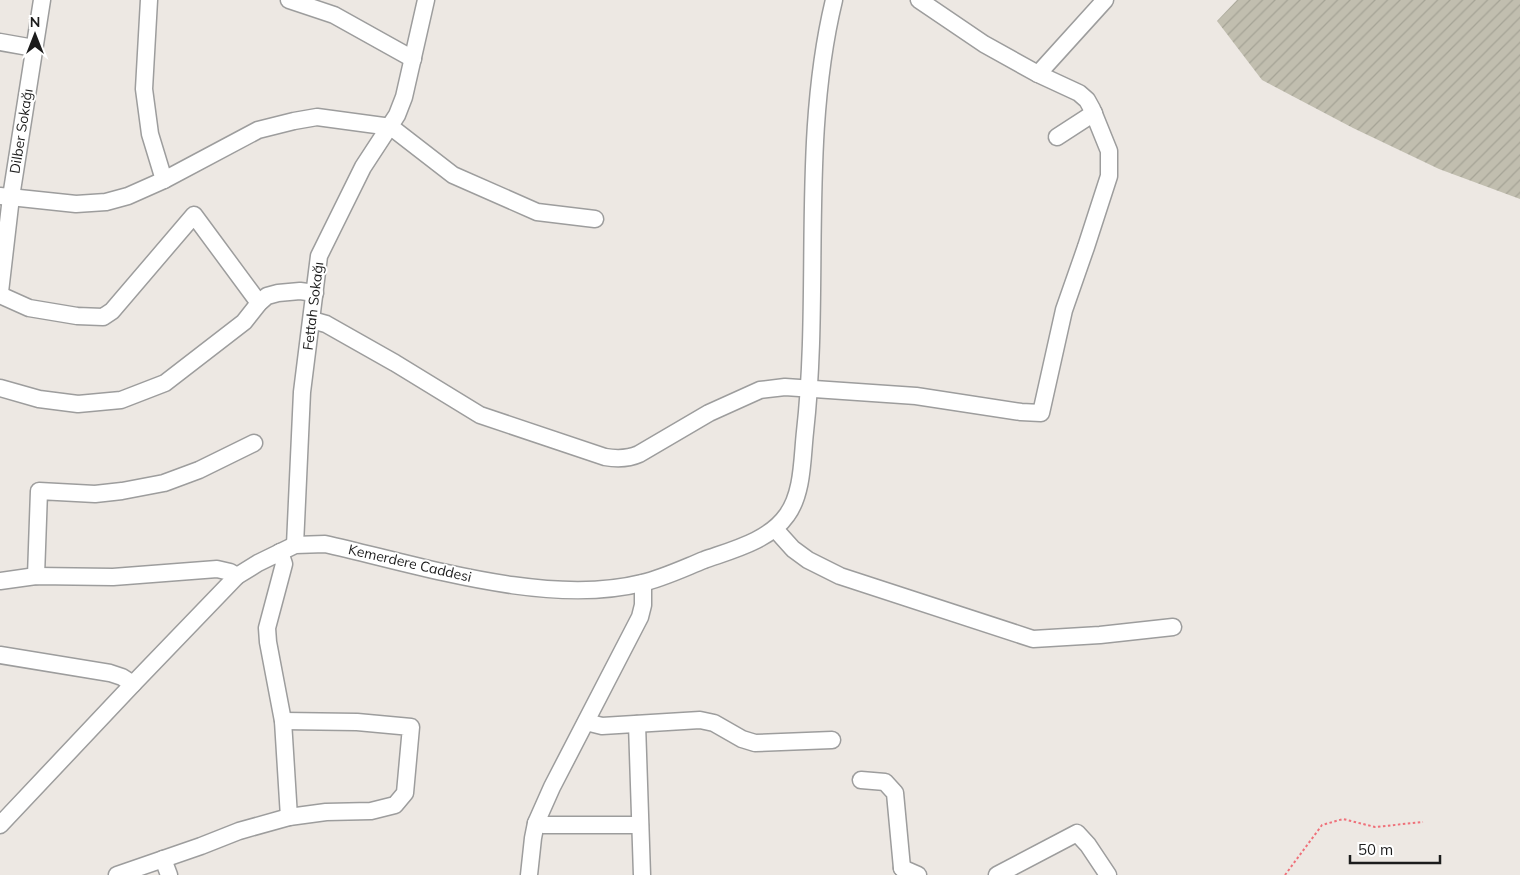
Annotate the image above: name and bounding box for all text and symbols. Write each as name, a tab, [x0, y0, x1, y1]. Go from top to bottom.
north arrow	[10, 10, 60, 60]
text: N	[30, 13, 40, 31]
street label: Dilber Sokağı	[5, 87, 37, 175]
street label: Fettah Sokağı	[299, 261, 327, 351]
street label: Kemerdere Caddesi	[347, 540, 473, 586]
scale bar	[1350, 832, 1440, 864]
text: 50 m	[1358, 840, 1393, 859]

